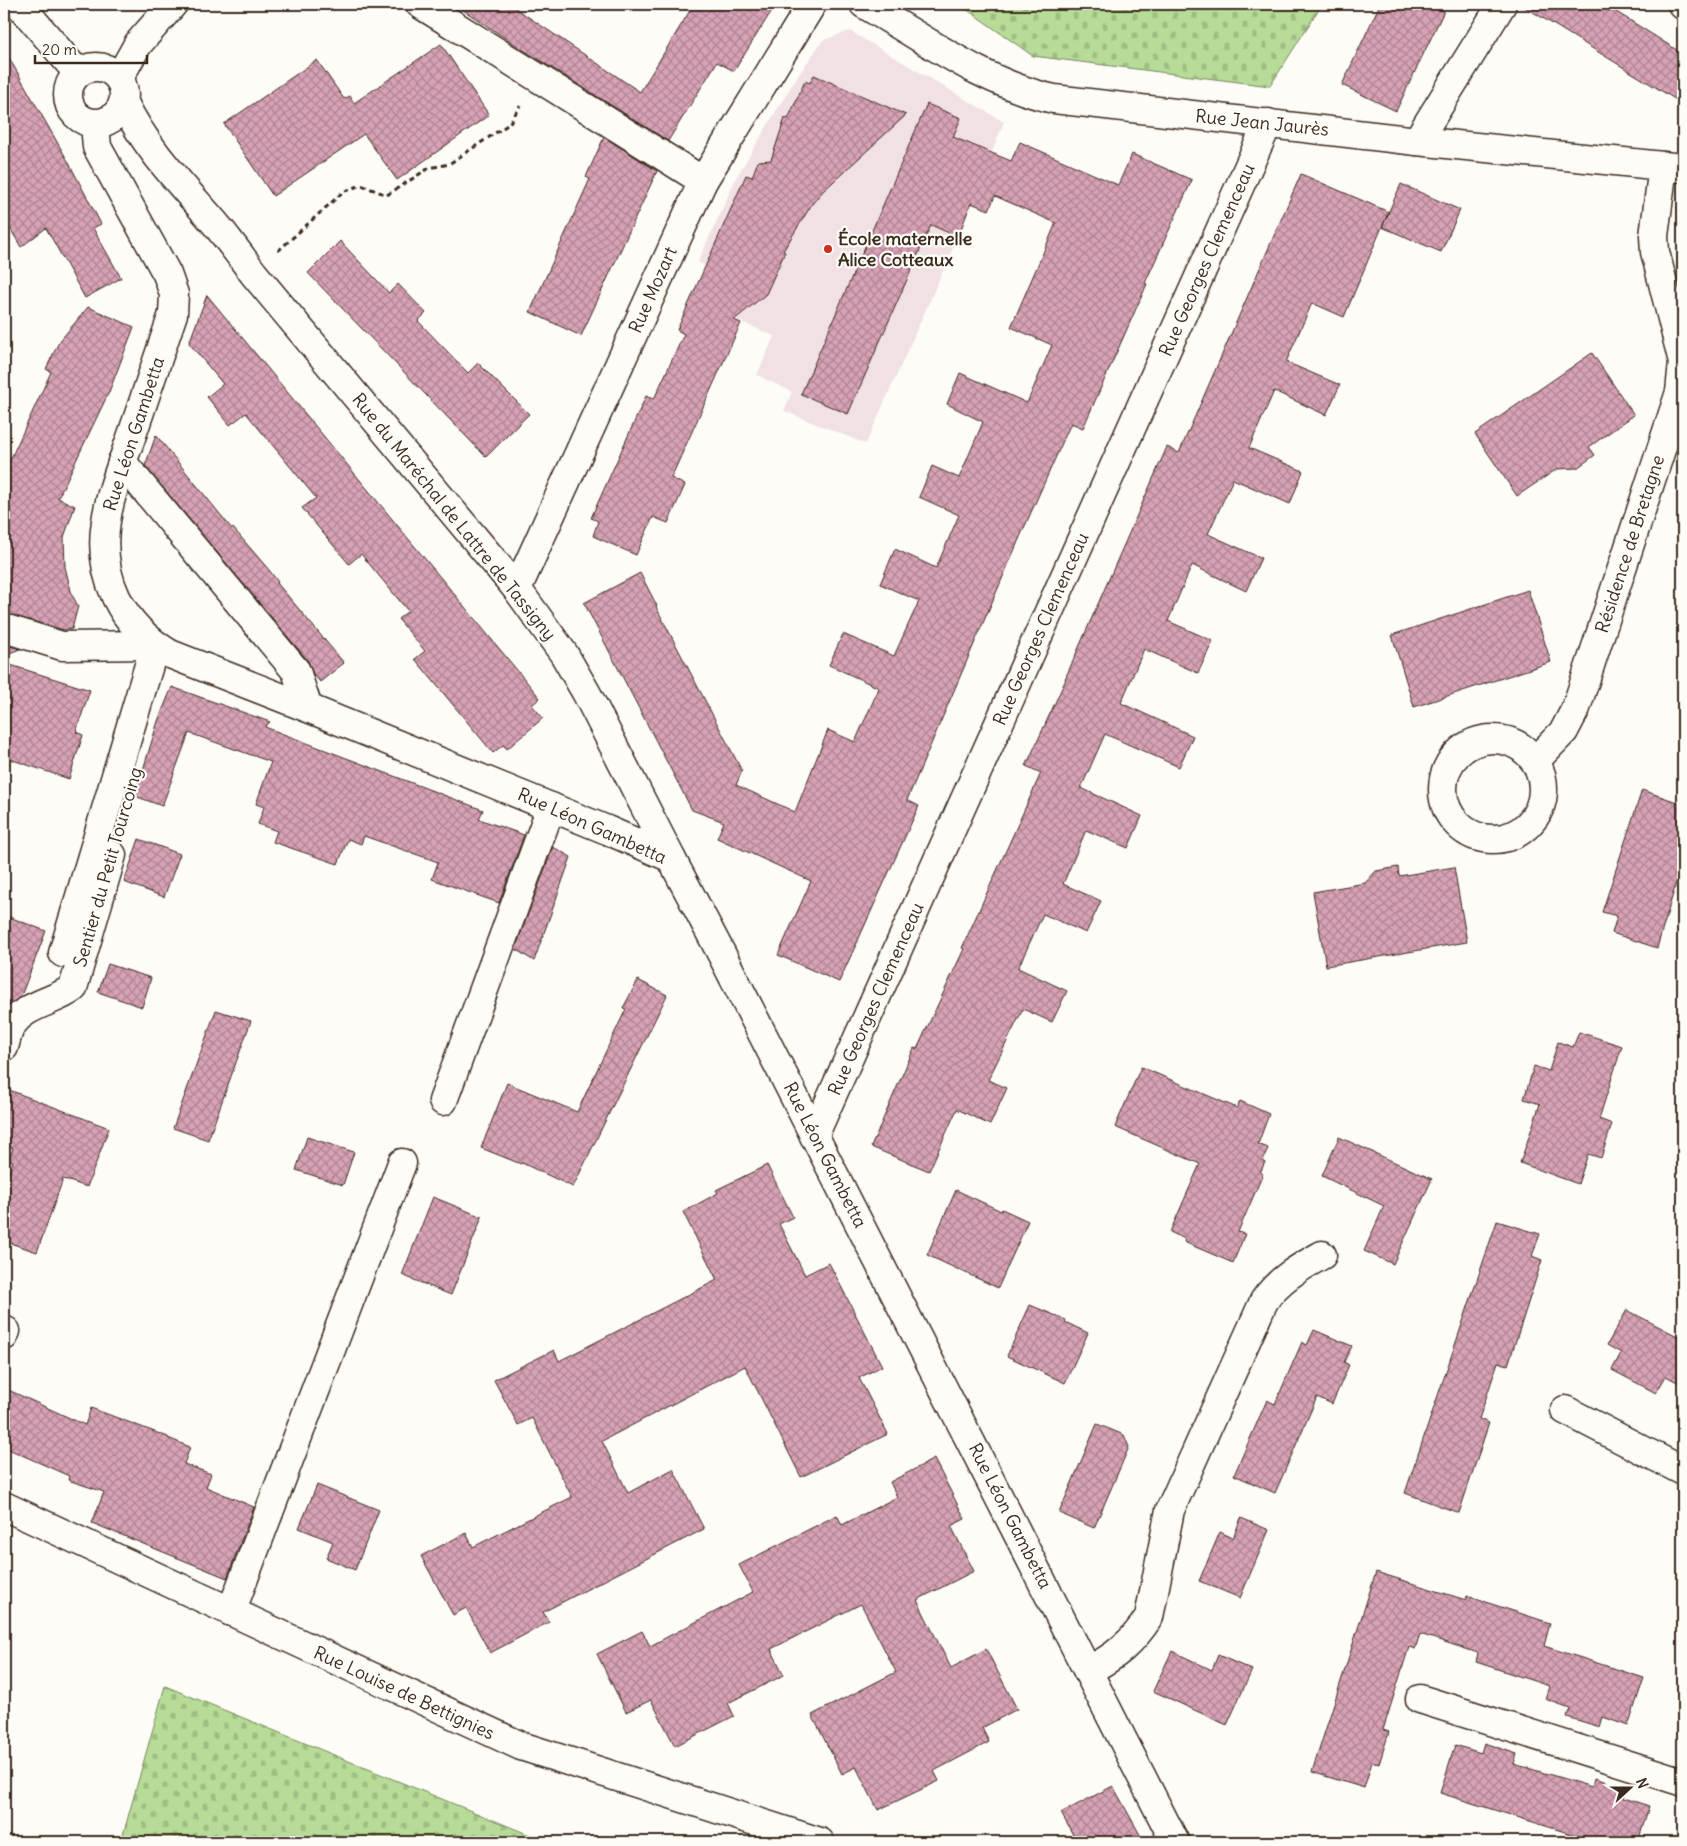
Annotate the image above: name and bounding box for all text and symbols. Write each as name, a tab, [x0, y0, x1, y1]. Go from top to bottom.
scale bar	[35, 32, 148, 64]
text: 20 m	[42, 40, 77, 59]
street label: Rue Jean Jaurès	[1194, 104, 1330, 141]
street label: Rue Georges Clemenceau	[1154, 160, 1259, 360]
place label: École maternelle Alice Cotteaux	[838, 227, 973, 271]
street label: Rue Mozart	[623, 243, 682, 337]
marker: École maternelle Alice Cotteaux	[822, 243, 834, 255]
street label: Rue Léon Gambetta	[98, 354, 169, 514]
street label: Rue du Maréchal de Lattre de Tassigny	[347, 388, 561, 645]
street label: Résidence de Bretagne	[1590, 452, 1669, 636]
street label: Rue Georges Clemenceau	[988, 529, 1093, 729]
street label: Sentier du Petit Tourcoing	[68, 764, 147, 969]
street label: Rue Léon Gambetta	[514, 782, 670, 869]
street label: Rue Georges Clemenceau	[823, 899, 928, 1099]
street label: Rue Léon Gambetta	[779, 1078, 872, 1232]
street label: Rue Léon Gambetta	[964, 1439, 1057, 1593]
street label: Rue Louise de Bettignies	[310, 1641, 498, 1745]
north arrow	[1604, 1764, 1654, 1814]
text: N	[1632, 1776, 1652, 1791]

